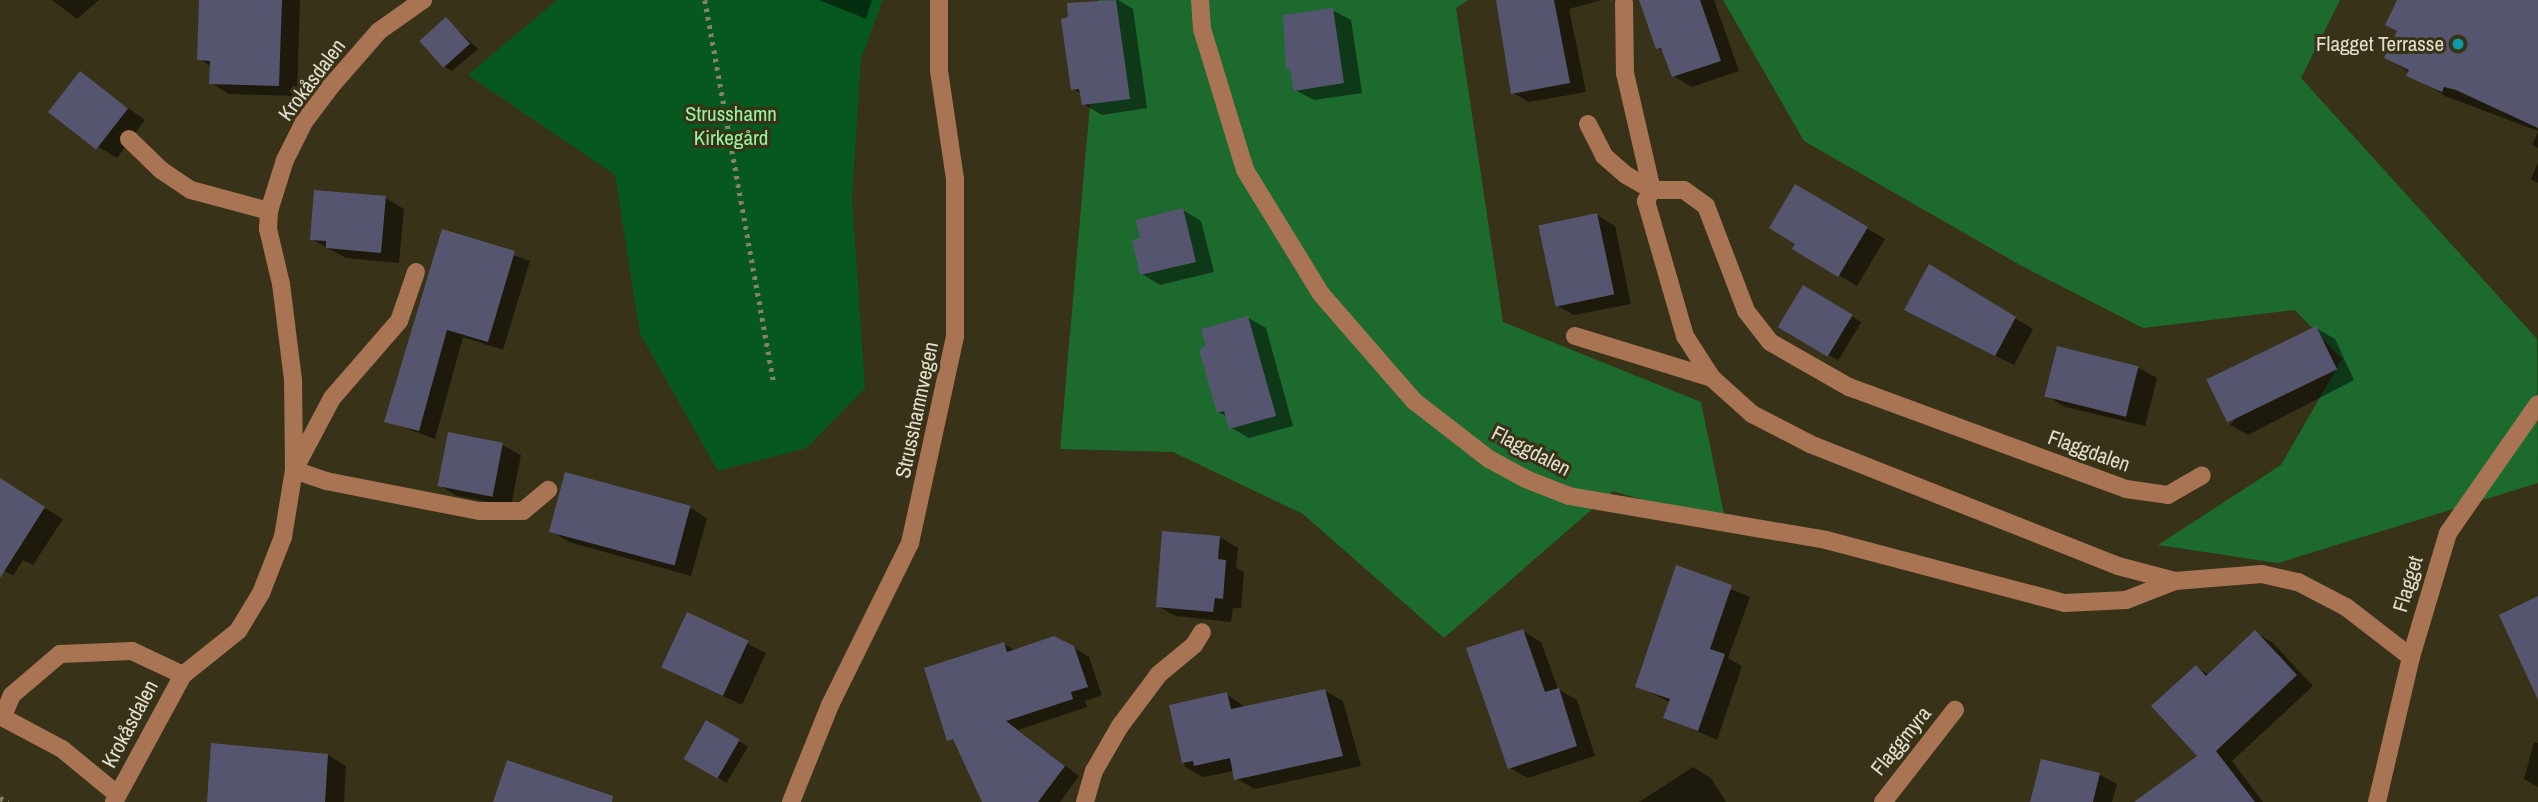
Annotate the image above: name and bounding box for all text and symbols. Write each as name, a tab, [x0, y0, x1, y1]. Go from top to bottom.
place label: Flagget Terrasse	[2316, 31, 2444, 57]
street label: Krokåsdalen	[273, 34, 351, 126]
marker: Flagget Terrasse	[2450, 36, 2466, 52]
park label: Strusshamn Kirkegård	[685, 101, 777, 151]
street label: Strusshamnvegen	[890, 340, 944, 480]
street label: Flaggdalen	[1487, 420, 1575, 482]
street label: Flaggdalen	[2045, 425, 2133, 477]
street label: Flagget	[2388, 553, 2428, 615]
street label: Krokåsdalen	[96, 676, 164, 772]
street label: Flaggmyra	[1866, 701, 1936, 781]

